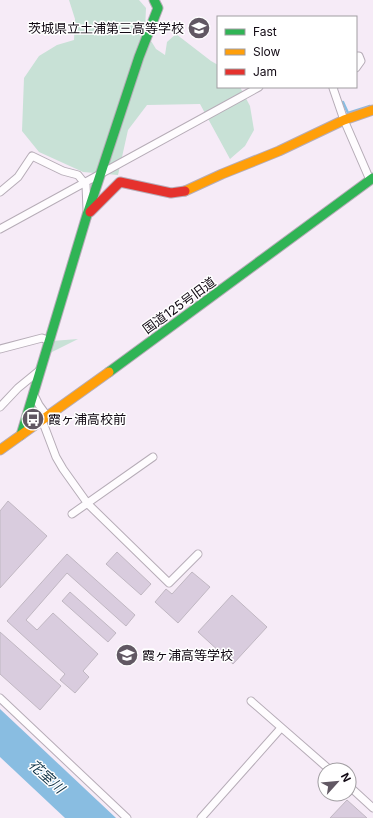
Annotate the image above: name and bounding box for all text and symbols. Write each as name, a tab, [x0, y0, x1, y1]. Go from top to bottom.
school or university icon: 茨城県立土浦第三高等学校	[186, 15, 212, 41]
legend	[217, 16, 357, 88]
place label: 茨城県立土浦第三高等学校	[28, 20, 184, 36]
text: Fast	[253, 24, 277, 39]
text: Slow	[253, 44, 281, 59]
text: Jam	[253, 64, 277, 79]
street label: 国道125号旧道	[139, 273, 219, 337]
bus stop icon: 霞ヶ浦高校前	[20, 406, 46, 432]
place label: 霞ヶ浦高校前	[48, 411, 126, 427]
school or university icon: 霞ヶ浦高等学校	[114, 642, 140, 668]
place label: 霞ヶ浦高等学校	[142, 647, 233, 663]
water label: 花室川	[26, 756, 70, 798]
north arrow	[317, 762, 357, 802]
text: N	[338, 771, 354, 784]

